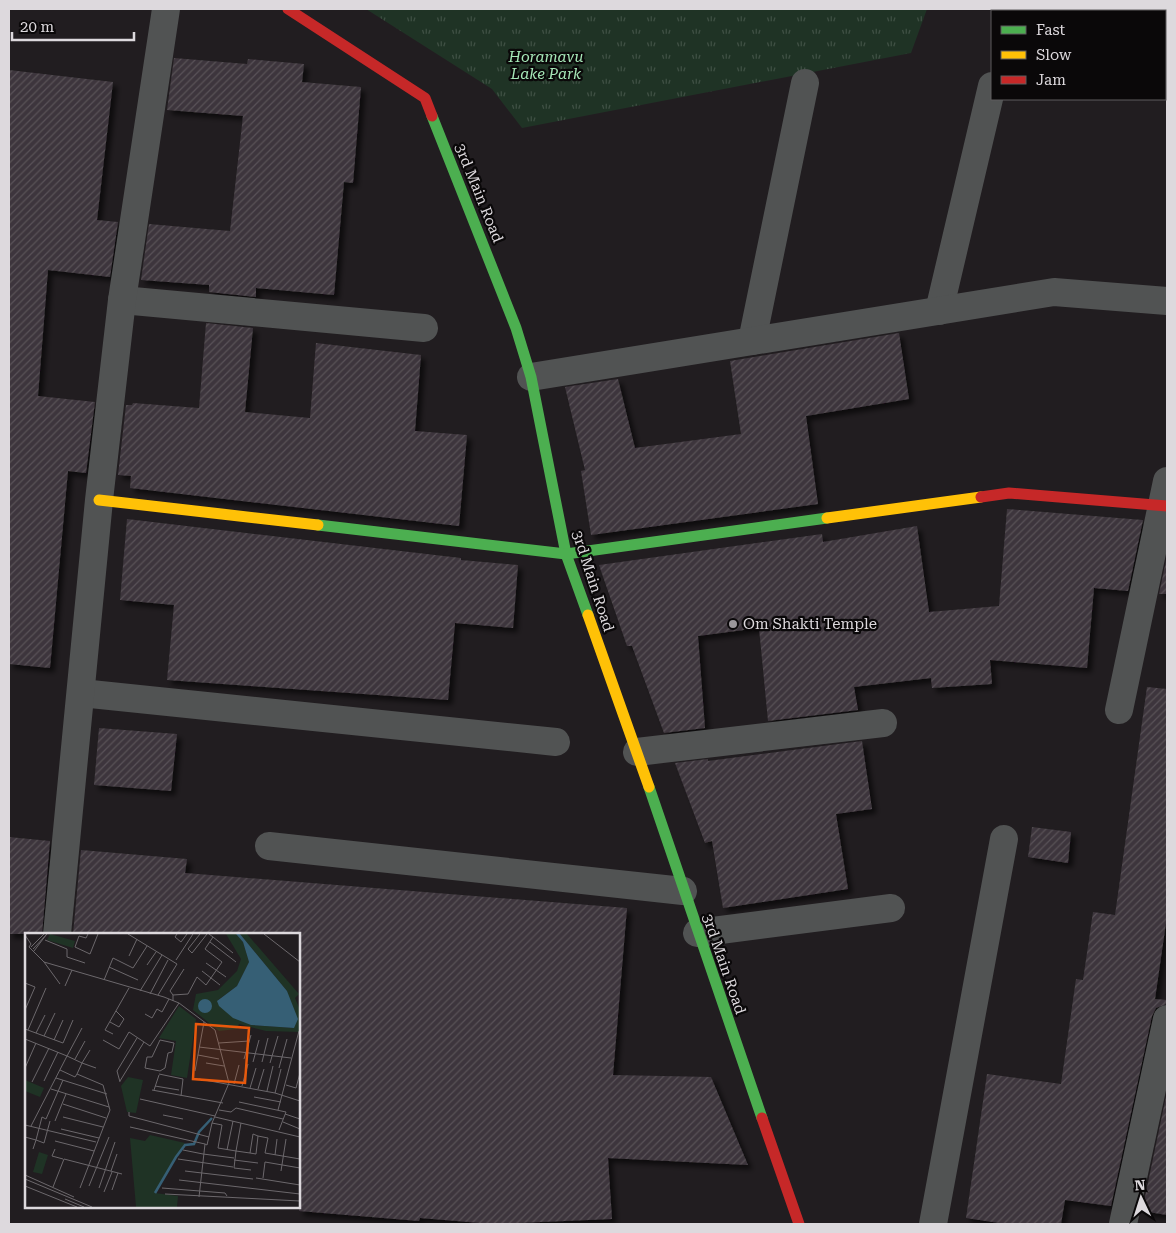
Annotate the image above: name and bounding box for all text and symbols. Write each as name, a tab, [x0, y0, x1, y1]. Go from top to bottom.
scale bar	[12, 10, 135, 42]
legend	[991, 10, 1166, 100]
text: 20 m	[20, 18, 55, 36]
text: Fast	[1036, 21, 1066, 39]
text: Slow	[1036, 46, 1072, 64]
park label: Horamavu Lake Park	[508, 48, 583, 83]
text: Jam	[1036, 71, 1066, 89]
street label: 3rd Main Road	[451, 141, 507, 245]
street label: 3rd Main Road	[568, 528, 618, 634]
place label: Om Shakti Temple	[743, 615, 877, 633]
marker: Om Shakti Temple	[727, 618, 739, 630]
street label: 3rd Main Road	[698, 911, 750, 1017]
inset map	[25, 933, 300, 1208]
north arrow	[1116, 1173, 1166, 1223]
text: N	[1134, 1177, 1146, 1193]

